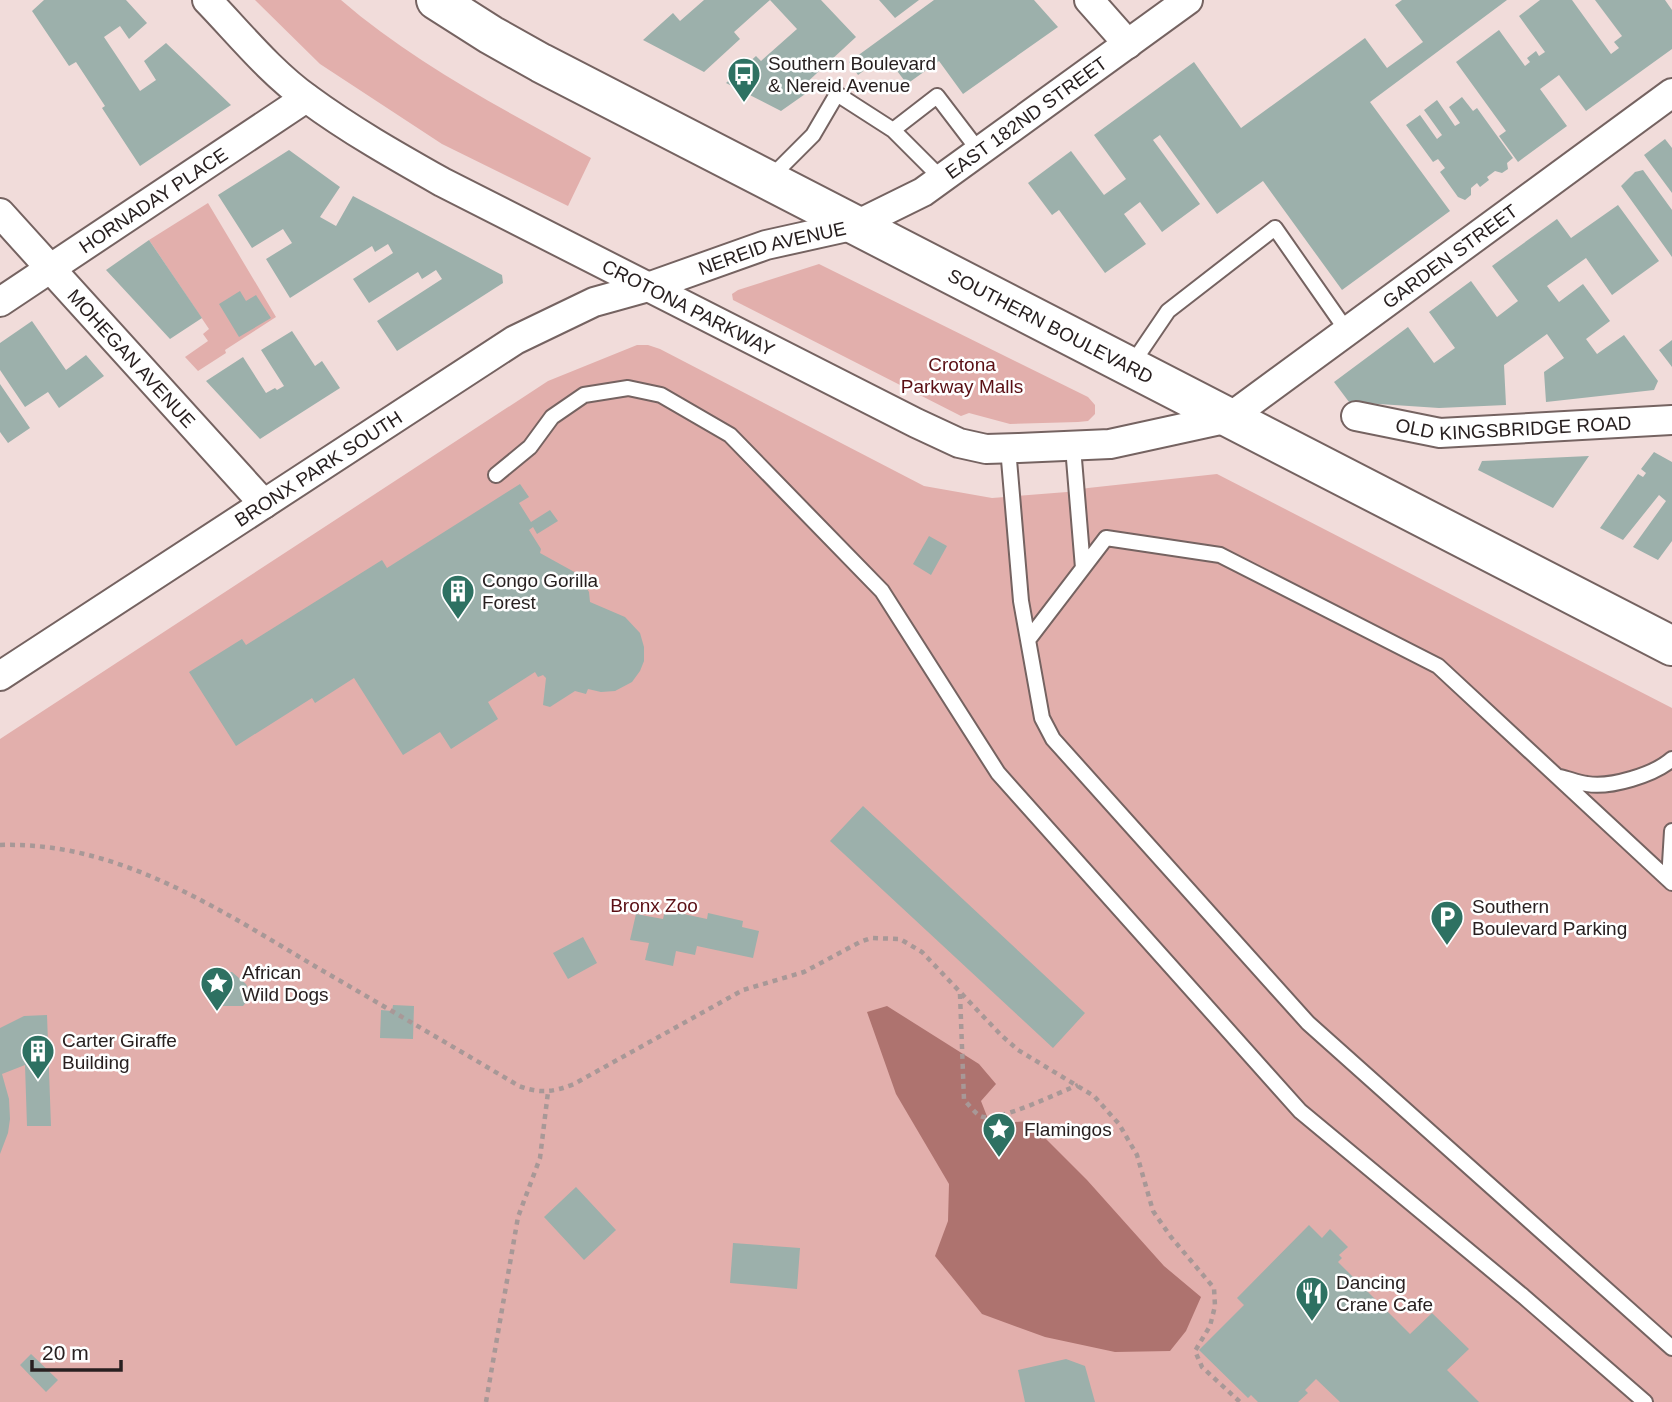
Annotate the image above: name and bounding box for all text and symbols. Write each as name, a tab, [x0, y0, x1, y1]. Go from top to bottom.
street label: EAST 182ND STREET	[942, 52, 1111, 183]
place label: Southern Boulevard & Nereid Avenue	[768, 53, 936, 96]
bus stop icon: Southern Boulevard & Nereid Avenue	[725, 55, 763, 104]
street label: HORNADAY PLACE	[75, 143, 231, 257]
street label: GARDEN STREET	[1379, 200, 1522, 313]
street label: NEREID AVENUE	[695, 218, 848, 279]
street label: CROTONA PARKWAY	[599, 255, 778, 360]
street label: SOUTHERN BOULEVARD	[944, 265, 1157, 388]
street label: MOHEGAN AVENUE	[63, 285, 199, 432]
park label: Crotona Parkway Malls	[901, 354, 1023, 397]
street label: BRONX PARK SOUTH	[231, 407, 406, 531]
street label: OLD KINGSBRIDGE ROAD	[1394, 412, 1632, 444]
place label: Congo Gorilla Forest	[482, 570, 599, 613]
building icon: Congo Gorilla Forest	[439, 572, 477, 621]
park label: Bronx Zoo	[610, 895, 698, 916]
place label: Southern Boulevard Parking	[1472, 896, 1627, 939]
parking icon: Southern Boulevard Parking	[1428, 898, 1466, 947]
place label: African Wild Dogs	[242, 962, 329, 1005]
place icon: African Wild Dogs	[198, 964, 236, 1013]
place label: Carter Giraffe Building	[62, 1030, 177, 1073]
building icon: Carter Giraffe Building	[19, 1032, 57, 1081]
place icon: Flamingos	[980, 1110, 1018, 1159]
place label: Flamingos	[1024, 1119, 1112, 1140]
place label: Dancing Crane Cafe	[1336, 1272, 1433, 1315]
restaurant icon: Dancing Crane Cafe	[1293, 1274, 1331, 1323]
scale bar	[32, 1328, 121, 1372]
text: 20 m	[42, 1341, 89, 1364]

